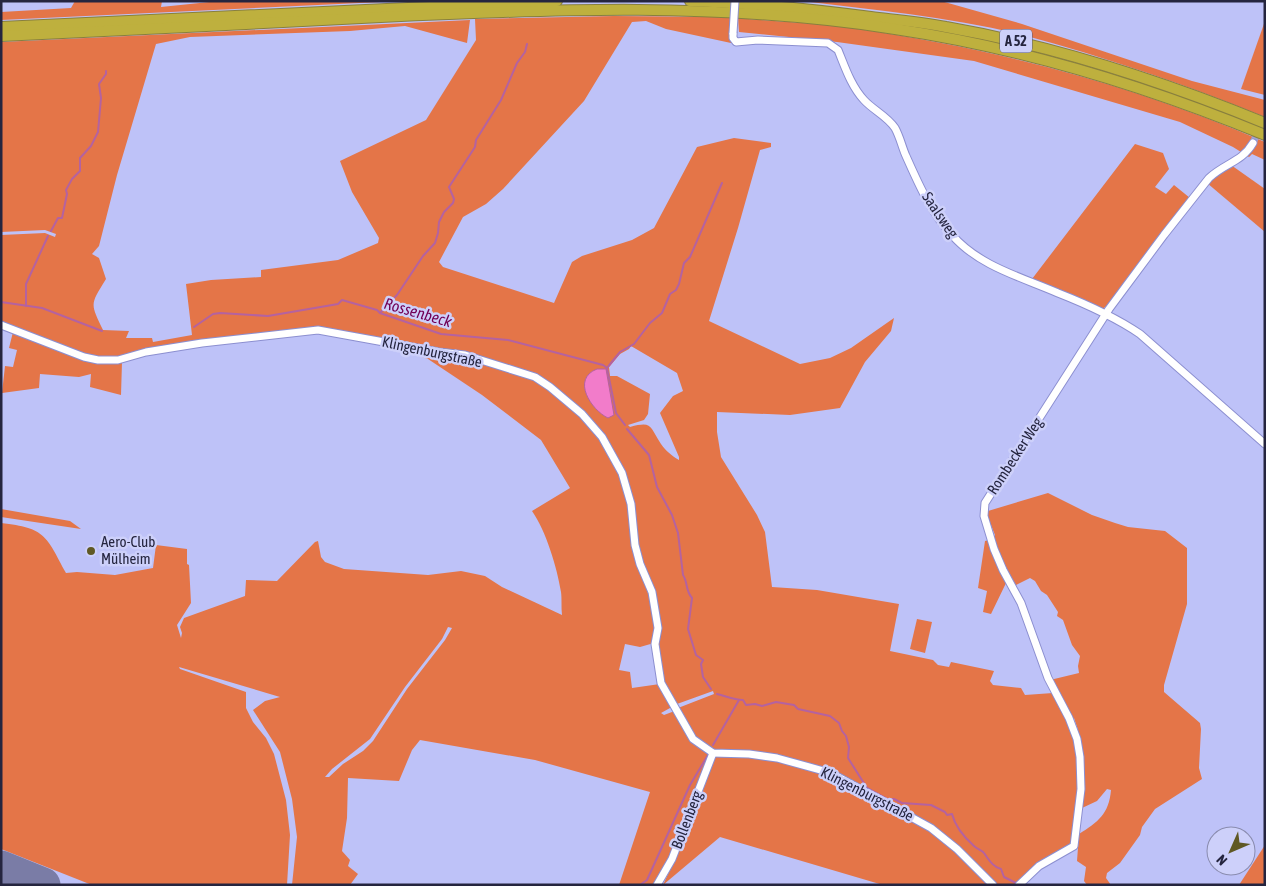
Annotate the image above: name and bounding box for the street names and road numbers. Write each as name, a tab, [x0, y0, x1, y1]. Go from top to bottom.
road number: A 52	[1000, 29, 1032, 52]
street label: Saalsweg	[919, 189, 962, 241]
street label: Klingenburgstraße	[381, 333, 484, 370]
street label: Rombecker Weg	[983, 414, 1046, 497]
street label: Klingenburgstraße	[818, 763, 917, 824]
street label: Bollenberg	[668, 788, 705, 851]

